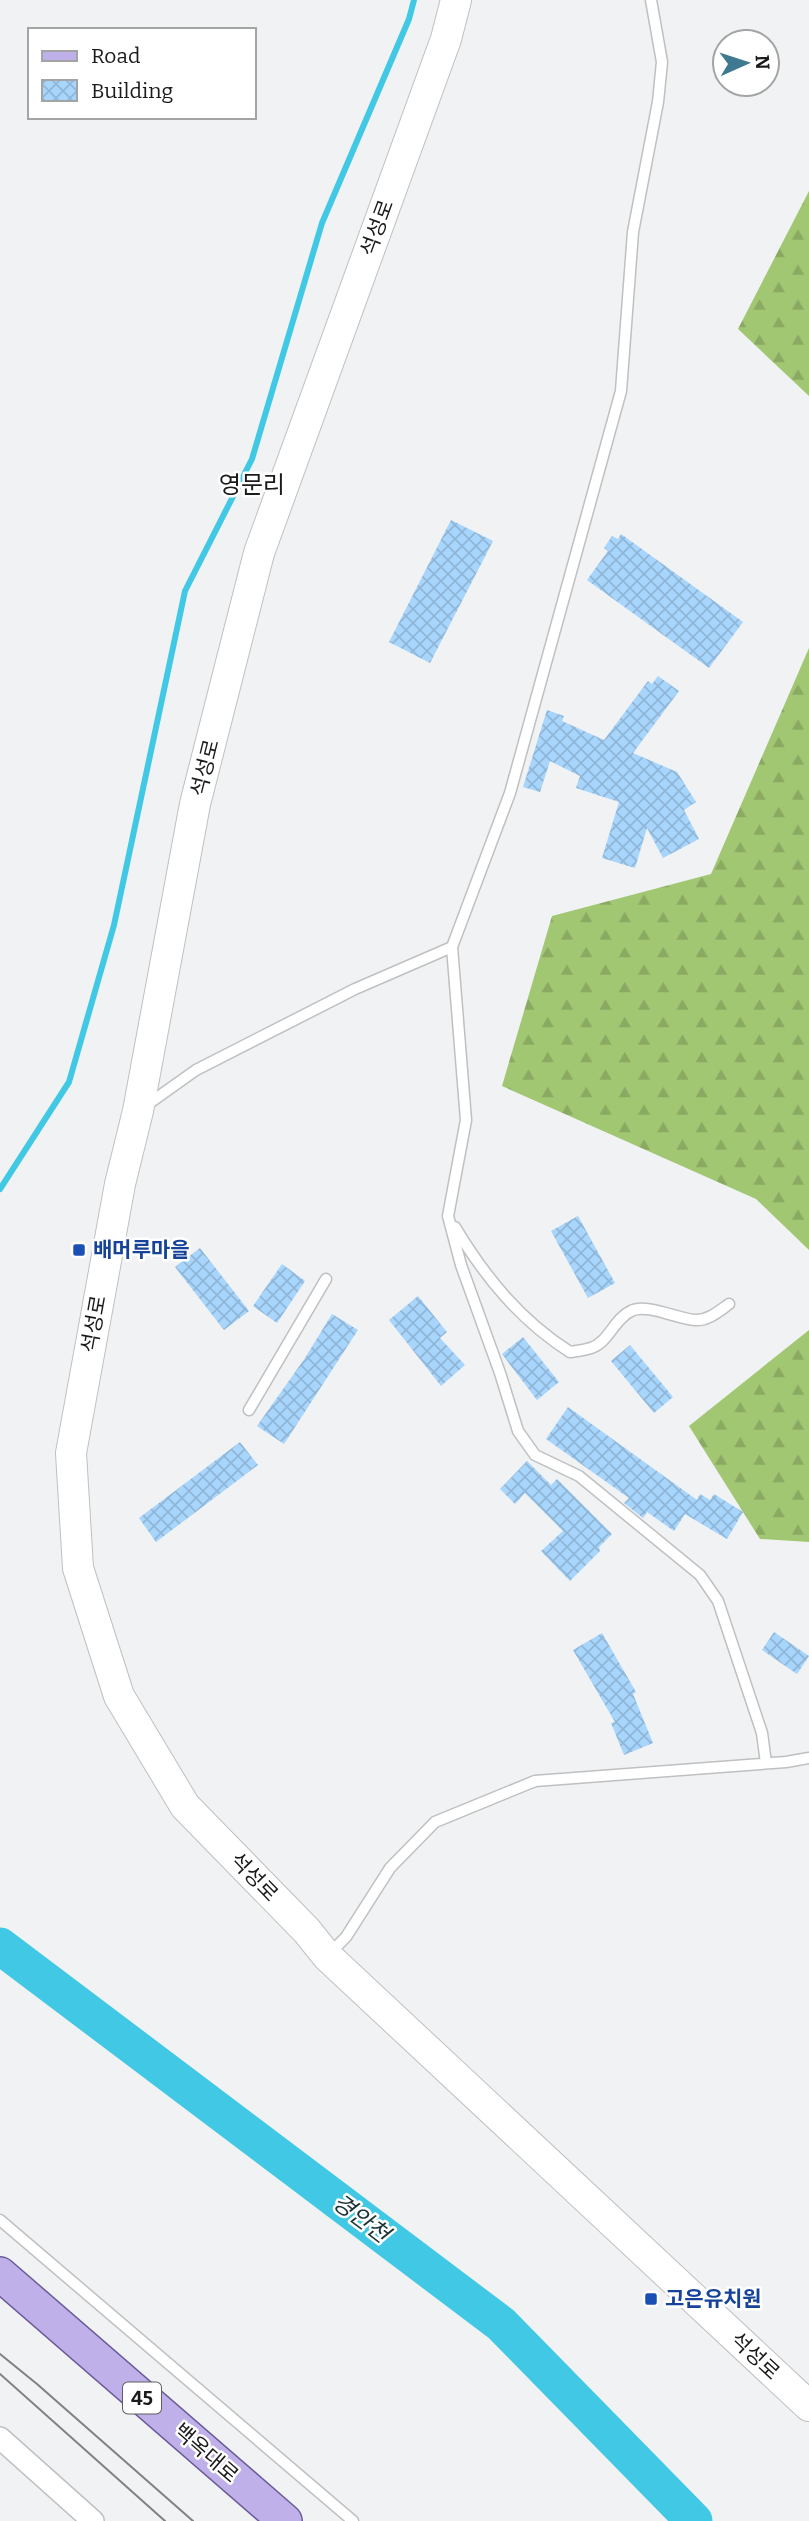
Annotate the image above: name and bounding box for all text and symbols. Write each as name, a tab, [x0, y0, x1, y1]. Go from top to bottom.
legend	[28, 28, 256, 119]
north arrow	[711, 28, 781, 98]
text: Road	[91, 43, 140, 69]
text: N	[751, 54, 774, 70]
text: Building	[91, 78, 174, 104]
street label: 석성로	[355, 196, 399, 260]
district label: 영문리	[219, 471, 285, 499]
street label: 석성로	[185, 737, 225, 799]
place label: 배머루마을	[93, 1237, 190, 1263]
marker: 배머루마을	[71, 1242, 87, 1258]
street label: 석성로	[76, 1293, 112, 1355]
street label: 석성로	[225, 1847, 283, 1907]
water label: 경안천	[327, 2188, 397, 2250]
place label: 고은유치원	[665, 2286, 762, 2312]
marker: 고은유치원	[643, 2291, 659, 2307]
street label: 석성로	[725, 2327, 785, 2385]
road number: 45	[123, 2382, 161, 2414]
street label: 백옥대로	[168, 2418, 244, 2488]

